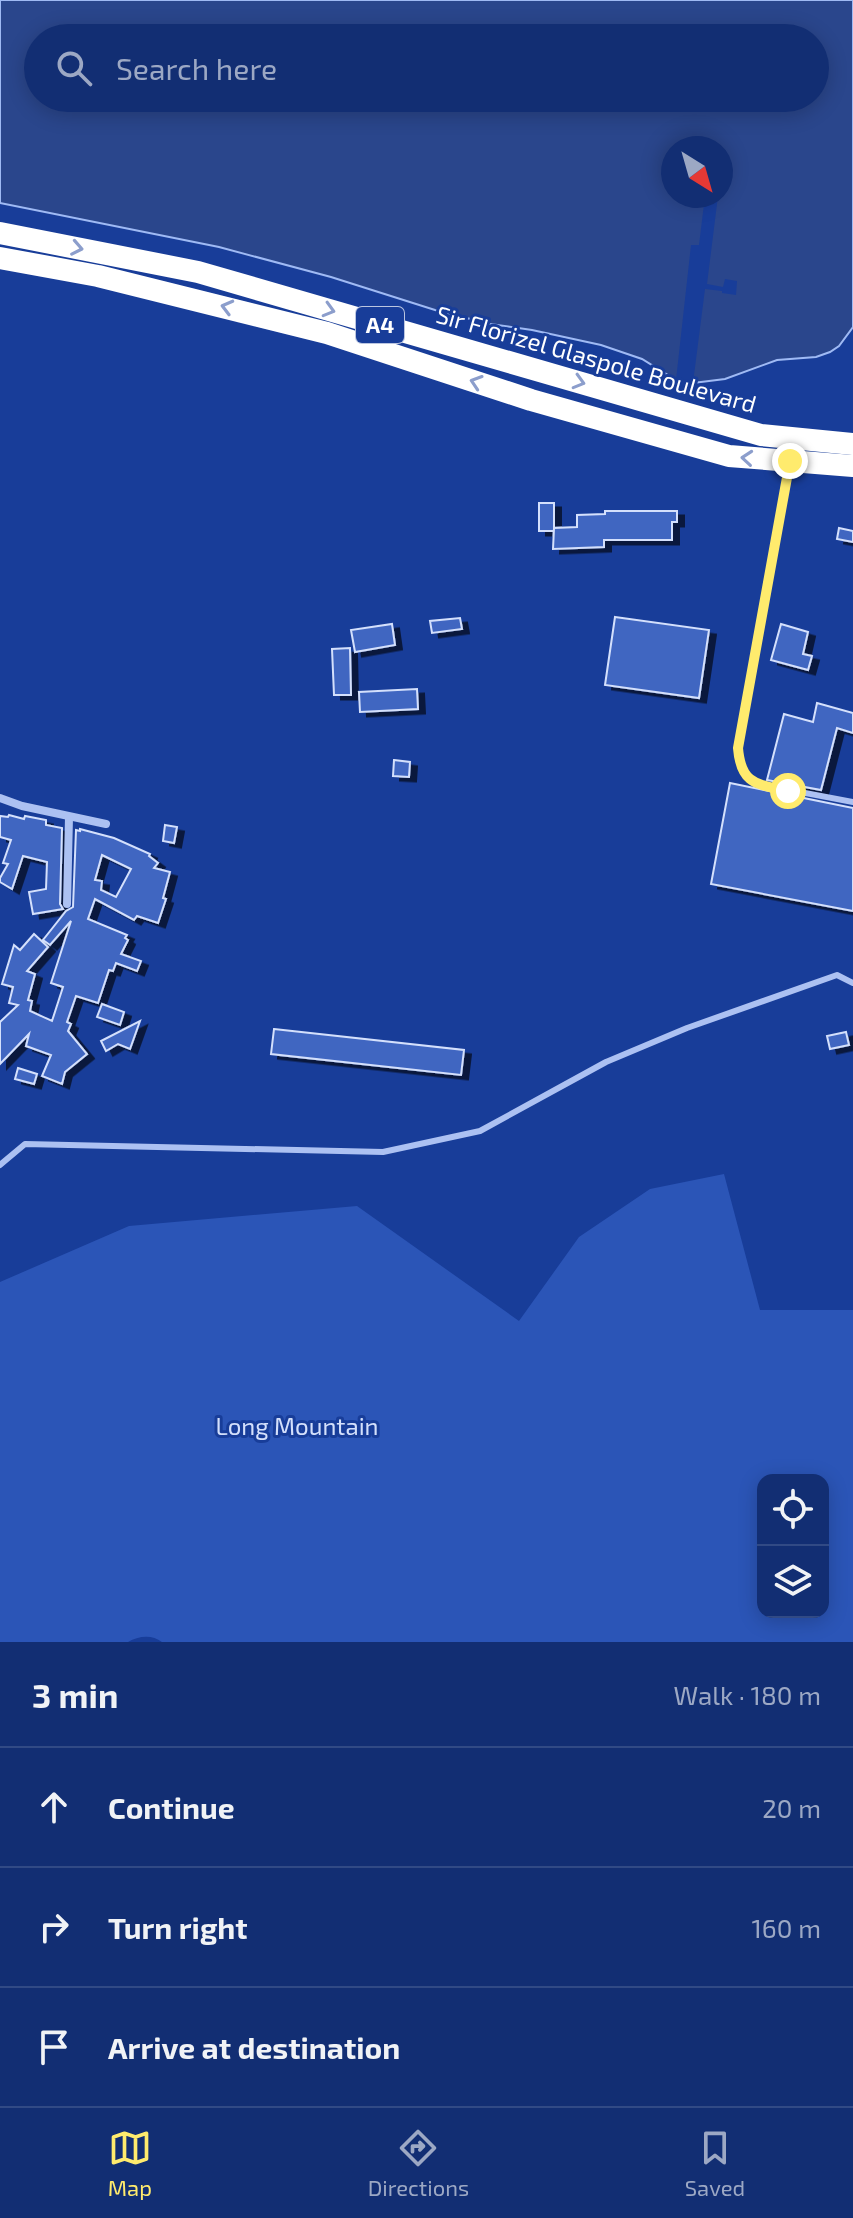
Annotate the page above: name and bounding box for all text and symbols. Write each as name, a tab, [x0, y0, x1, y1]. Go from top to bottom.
search box	[24, 24, 829, 112]
icon: search	[52, 46, 96, 90]
text: Search here	[116, 50, 277, 86]
north arrow	[661, 136, 733, 208]
one-way arrow	[70, 238, 83, 255]
street label: Sir Florizel Glaspole Boulevard	[433, 299, 760, 418]
one-way arrow	[221, 300, 235, 317]
one-way arrow	[321, 301, 335, 317]
road number: A4	[356, 307, 404, 343]
one-way arrow	[571, 373, 585, 389]
one-way arrow	[470, 375, 484, 391]
route end	[772, 443, 808, 479]
one-way arrow	[740, 450, 753, 467]
route start	[770, 773, 806, 809]
park label: Long Mountain	[215, 1411, 379, 1440]
map controls	[757, 1474, 829, 1618]
button: locate	[757, 1474, 829, 1546]
button: layers	[757, 1546, 829, 1618]
text: 3 min	[32, 1674, 118, 1715]
text: Walk · 180 m	[674, 1679, 821, 1710]
icon: ahead	[32, 1785, 76, 1829]
text: Continue	[108, 1789, 235, 1825]
text: 20 m	[762, 1792, 821, 1823]
icon: right	[32, 1905, 76, 1949]
text: Turn right	[108, 1909, 248, 1945]
text: 160 m	[752, 1912, 821, 1943]
icon: arrive	[32, 2025, 76, 2069]
text: Arrive at destination	[108, 2029, 400, 2065]
tab: Map	[108, 2126, 152, 2200]
tab: Directions	[368, 2126, 469, 2200]
tab: Saved	[685, 2126, 745, 2200]

